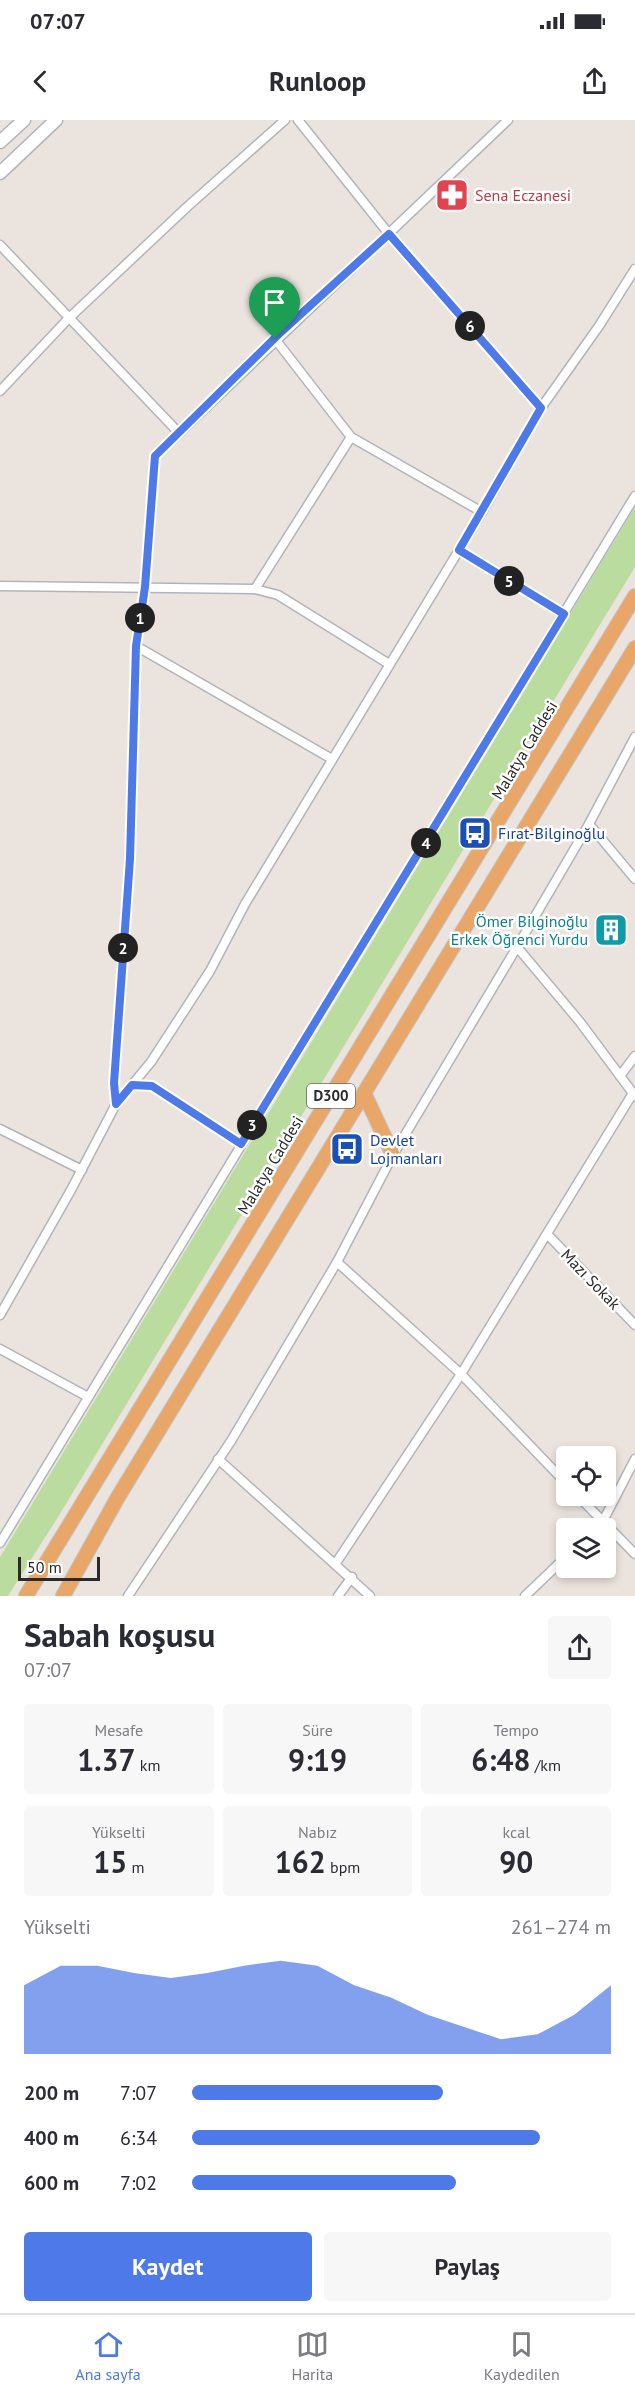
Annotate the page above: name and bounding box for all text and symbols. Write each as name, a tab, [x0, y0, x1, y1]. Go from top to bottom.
text: 07:07	[30, 7, 86, 35]
text: Runloop	[269, 64, 366, 98]
icon: back	[24, 65, 57, 98]
icon: share	[578, 65, 611, 98]
pharmacy icon: Sena Eczanesi	[434, 177, 470, 213]
place label: Sena Eczanesi	[475, 185, 571, 205]
pin	[249, 277, 300, 339]
icon: arrive	[258, 286, 291, 319]
pin: 6	[455, 311, 485, 341]
text: 6	[465, 316, 475, 336]
pin: 5	[494, 566, 524, 596]
text: 5	[504, 571, 514, 591]
pin: 1	[125, 603, 155, 633]
text: 1	[135, 608, 145, 628]
street label: Malatya Caddesi	[487, 697, 561, 803]
bus stop icon: Fırat-Bilginoğlu	[457, 815, 493, 851]
place label: Fırat-Bilginoğlu	[498, 823, 605, 843]
pin: 4	[411, 828, 441, 858]
text: 4	[421, 833, 431, 853]
place label: Ömer Bilginoğlu Erkek Öğrenci Yurdu	[451, 911, 588, 949]
building icon: Ömer Bilginoğlu Erkek Öğrenci Yurdu	[593, 912, 629, 948]
pin: 2	[108, 933, 138, 963]
text: 2	[118, 938, 128, 958]
road number: D300	[307, 1084, 355, 1108]
pin: 3	[237, 1110, 267, 1140]
street label: Malatya Caddesi	[233, 1112, 307, 1218]
text: 3	[247, 1115, 257, 1135]
place label: Devlet Lojmanları	[370, 1130, 442, 1168]
bus stop icon: Devlet Lojmanları	[329, 1131, 365, 1167]
street label: Mazı Sokak	[557, 1244, 625, 1314]
map controls	[556, 1446, 616, 1578]
button: locate	[556, 1446, 616, 1506]
button: layers	[556, 1518, 616, 1578]
scale bar	[18, 1554, 100, 1582]
text: 50 m	[27, 1557, 62, 1577]
text: Sabah koşusu	[24, 1613, 215, 1656]
button: share	[548, 1616, 611, 1679]
text: 07:07	[24, 1657, 72, 1683]
text: Mesafe	[95, 1720, 143, 1740]
text: Süre	[302, 1720, 333, 1740]
text: Tempo	[494, 1720, 539, 1740]
text: 1.37	[77, 1740, 136, 1779]
text: 9:19	[288, 1740, 347, 1779]
text: 6:48	[471, 1740, 530, 1779]
text: km	[136, 1755, 161, 1775]
text: /km	[530, 1755, 561, 1775]
text: Yükselti	[92, 1822, 146, 1842]
text: Nabız	[298, 1822, 337, 1842]
text: kcal	[503, 1822, 530, 1842]
text: 15	[93, 1842, 127, 1881]
text: 162	[275, 1842, 326, 1881]
text: 90	[499, 1842, 533, 1881]
text: m	[127, 1857, 144, 1877]
text: bpm	[326, 1857, 360, 1877]
text: Yükselti	[24, 1914, 91, 1940]
text: 261–274 m	[511, 1914, 611, 1940]
text: 200 m	[24, 2080, 79, 2106]
text: 7:07	[120, 2080, 157, 2106]
text: 400 m	[24, 2125, 79, 2151]
text: 6:34	[120, 2125, 157, 2151]
text: 600 m	[24, 2170, 79, 2196]
text: 7:02	[120, 2170, 157, 2196]
button: Kaydet	[24, 2232, 312, 2301]
button: Paylaş	[324, 2232, 611, 2301]
tab: Ana sayfa	[75, 2328, 141, 2384]
tab: Harita	[291, 2328, 333, 2384]
tab: Kaydedilen	[484, 2328, 560, 2384]

